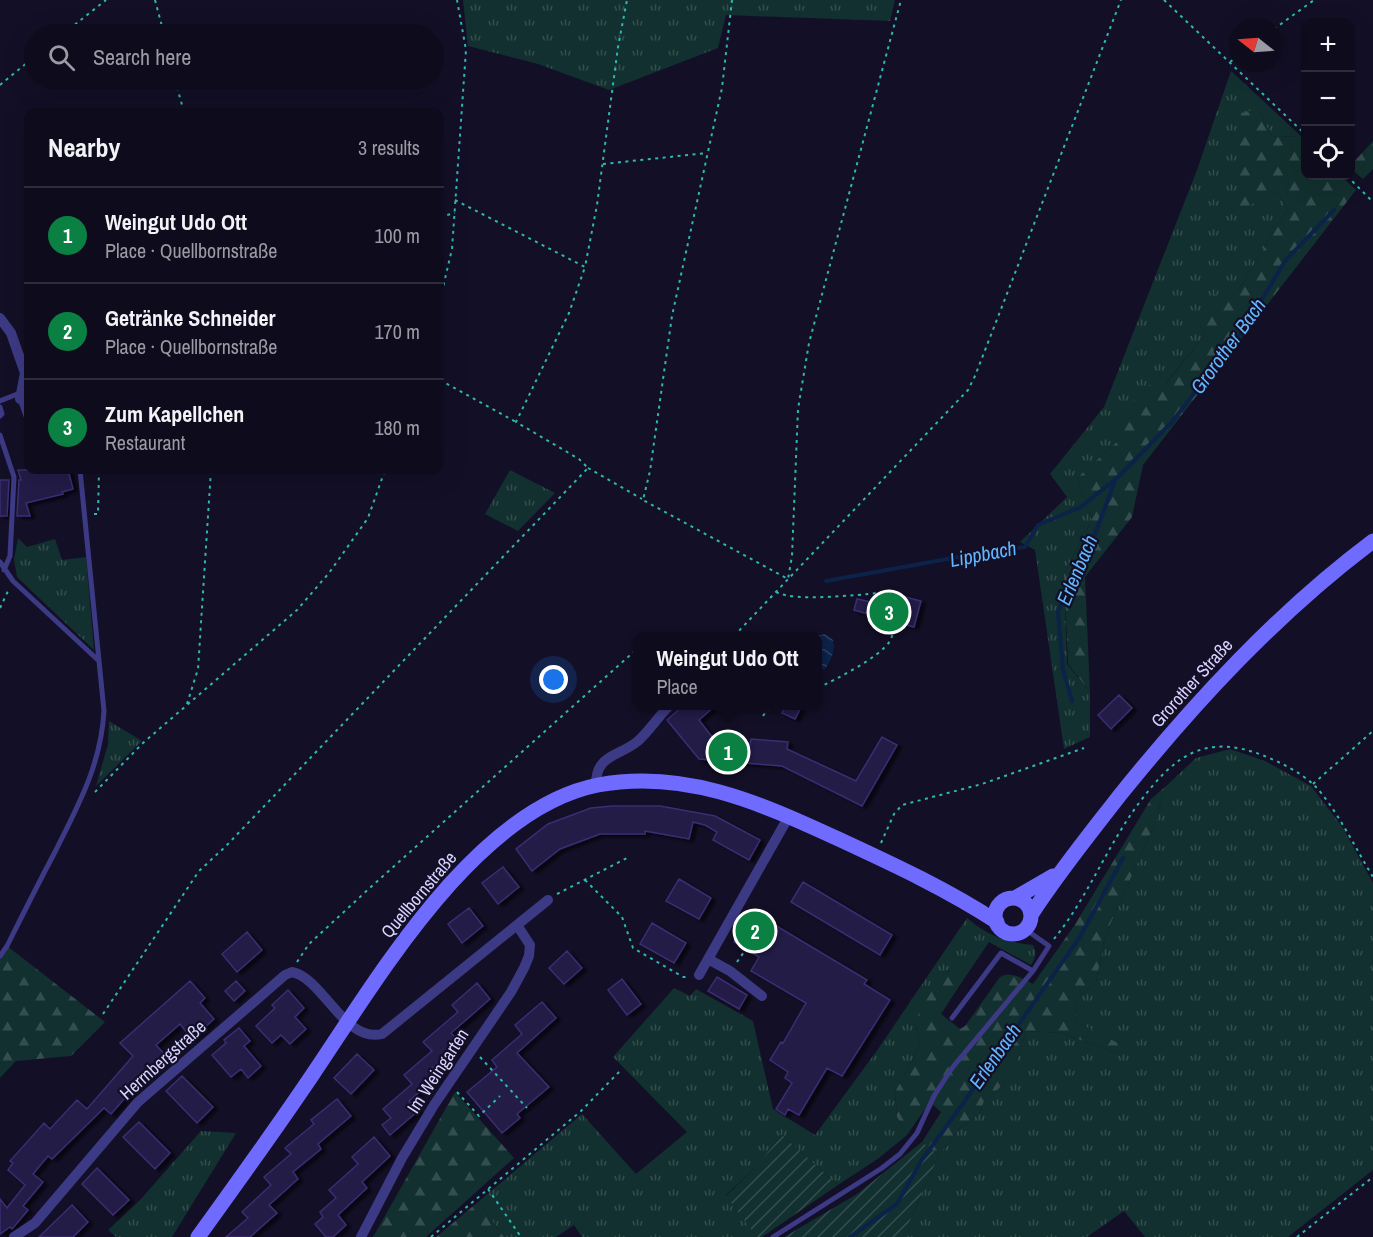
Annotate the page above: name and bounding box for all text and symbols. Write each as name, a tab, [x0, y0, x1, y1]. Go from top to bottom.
north arrow	[1229, 18, 1283, 72]
map controls	[1301, 18, 1355, 180]
button: +	[1301, 18, 1355, 72]
search box	[24, 24, 444, 90]
icon: search	[45, 41, 78, 74]
text: Search here	[93, 42, 191, 72]
button: −	[1301, 72, 1355, 126]
button: locate	[1301, 126, 1355, 180]
text: Nearby	[48, 130, 120, 165]
text: 3 results	[358, 134, 420, 161]
text: Weingut Udo Ott	[105, 207, 247, 237]
text: 1	[63, 222, 72, 249]
text: 100 m	[374, 222, 420, 249]
text: Place · Quellbornstraße	[105, 237, 277, 264]
water label: Grorother Bach	[1184, 292, 1271, 399]
text: Getränke Schneider	[105, 303, 275, 333]
text: 2	[63, 318, 72, 345]
text: 170 m	[374, 318, 420, 345]
text: Place · Quellbornstraße	[105, 333, 277, 360]
text: Zum Kapellchen	[105, 399, 244, 429]
text: 3	[63, 414, 72, 441]
text: 180 m	[374, 414, 420, 441]
text: Restaurant	[105, 429, 185, 456]
water label: Erlenbach	[1050, 531, 1103, 609]
water label: Lippbach	[947, 534, 1019, 573]
pin: 3	[870, 590, 908, 634]
popup	[633, 632, 822, 710]
street label: Grorother Straße	[1145, 633, 1238, 732]
text: Weingut Udo Ott	[657, 643, 799, 673]
your location	[539, 665, 568, 694]
text: Place	[657, 673, 698, 700]
pin: 1	[708, 730, 748, 774]
street label: Quellbornstraße	[375, 846, 462, 943]
pin: 2	[736, 908, 774, 954]
street label: Herrnbergstraße	[114, 1014, 211, 1105]
water label: Erlenbach	[962, 1018, 1027, 1094]
street label: Im Weingarten	[401, 1023, 474, 1118]

